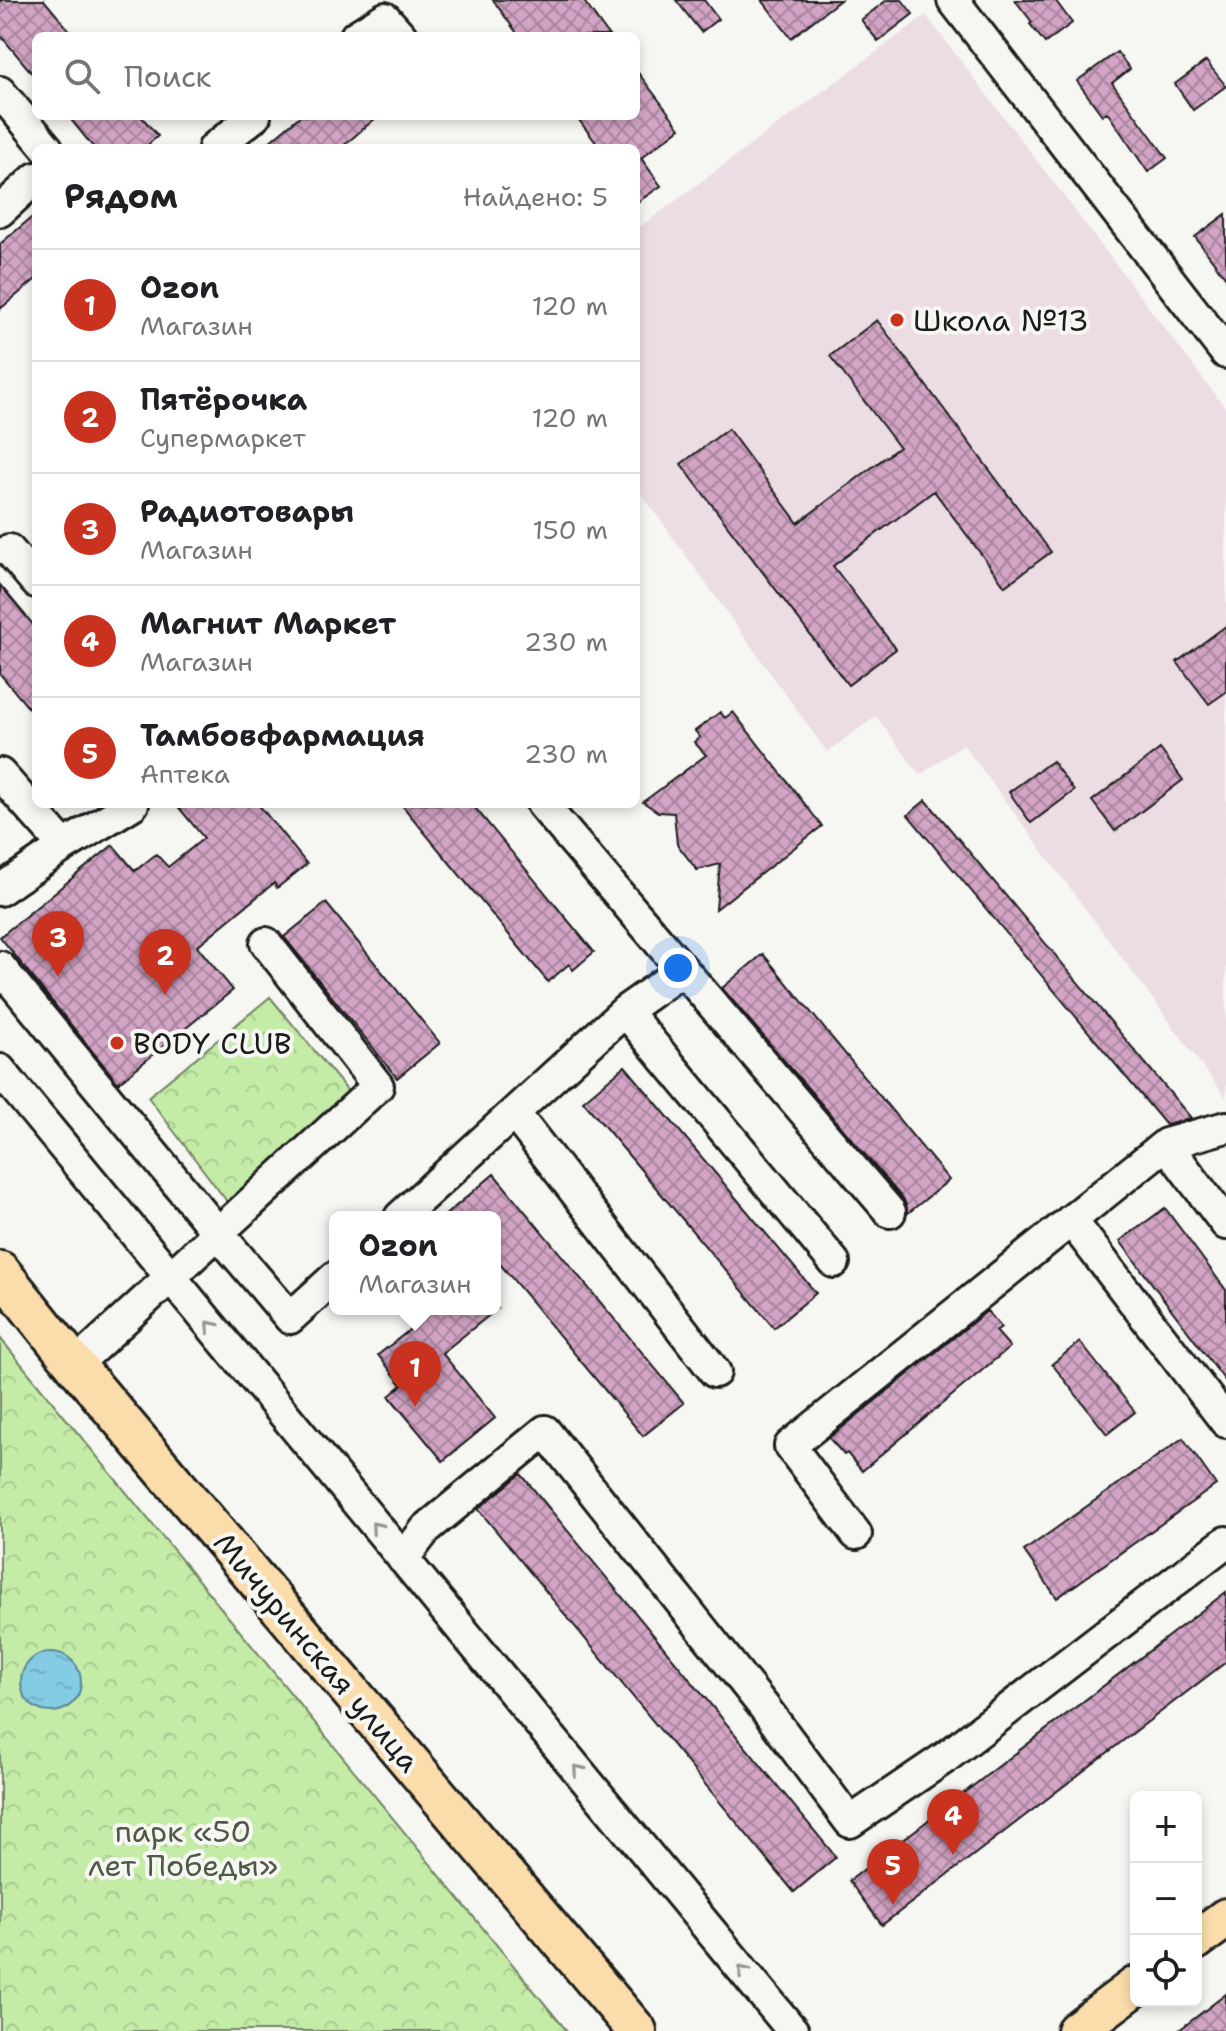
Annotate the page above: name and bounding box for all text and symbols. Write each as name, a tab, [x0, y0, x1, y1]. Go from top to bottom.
search box	[32, 32, 640, 120]
icon: search	[60, 54, 104, 98]
text: Поиск	[124, 56, 212, 97]
text: Рядом	[64, 173, 178, 219]
text: Найдено: 5	[463, 179, 608, 214]
text: Ozon	[140, 267, 219, 308]
text: 1	[84, 288, 96, 323]
text: 120 m	[532, 288, 608, 323]
place label: Школа №13	[913, 300, 1089, 341]
text: Магазин	[140, 308, 253, 343]
marker: Школа №13	[888, 311, 906, 329]
text: Пятёрочка	[140, 379, 307, 420]
text: 2	[81, 400, 99, 435]
text: 120 m	[532, 400, 608, 435]
text: Супермаркет	[140, 420, 306, 455]
text: Радиотовары	[140, 491, 354, 532]
text: 3	[81, 512, 99, 547]
text: 150 m	[532, 512, 608, 547]
text: Магазин	[140, 532, 253, 567]
text: Магнит Маркет	[140, 603, 396, 644]
text: 4	[81, 624, 99, 659]
text: 230 m	[524, 624, 608, 659]
text: Магазин	[140, 644, 253, 679]
text: Тамбовфармация	[140, 715, 425, 756]
text: 5	[82, 736, 98, 771]
text: 230 m	[524, 736, 608, 771]
text: Аптека	[140, 756, 230, 791]
pin: 3	[32, 911, 84, 977]
pin: 2	[139, 929, 191, 995]
your location	[658, 948, 698, 988]
place label: BODY CLUB	[133, 1023, 292, 1064]
marker: BODY CLUB	[108, 1034, 126, 1052]
popup	[329, 1211, 501, 1315]
text: Ozon	[359, 1225, 438, 1266]
text: Магазин	[359, 1266, 471, 1301]
one-way arrow	[206, 1321, 221, 1335]
pin: 1	[389, 1341, 441, 1407]
one-way arrow	[372, 1521, 386, 1536]
street label: Мичуринская улица	[204, 1523, 430, 1781]
one-way arrow	[573, 1765, 588, 1780]
pin: 4	[927, 1789, 979, 1855]
map controls	[1130, 1791, 1202, 2007]
button: +	[1130, 1791, 1202, 1863]
park label: парк «50 лет Победы»	[88, 1811, 278, 1886]
pin: 5	[867, 1839, 919, 1905]
button: −	[1130, 1863, 1202, 1935]
button: locate	[1130, 1935, 1202, 2007]
one-way arrow	[738, 1966, 753, 1980]

